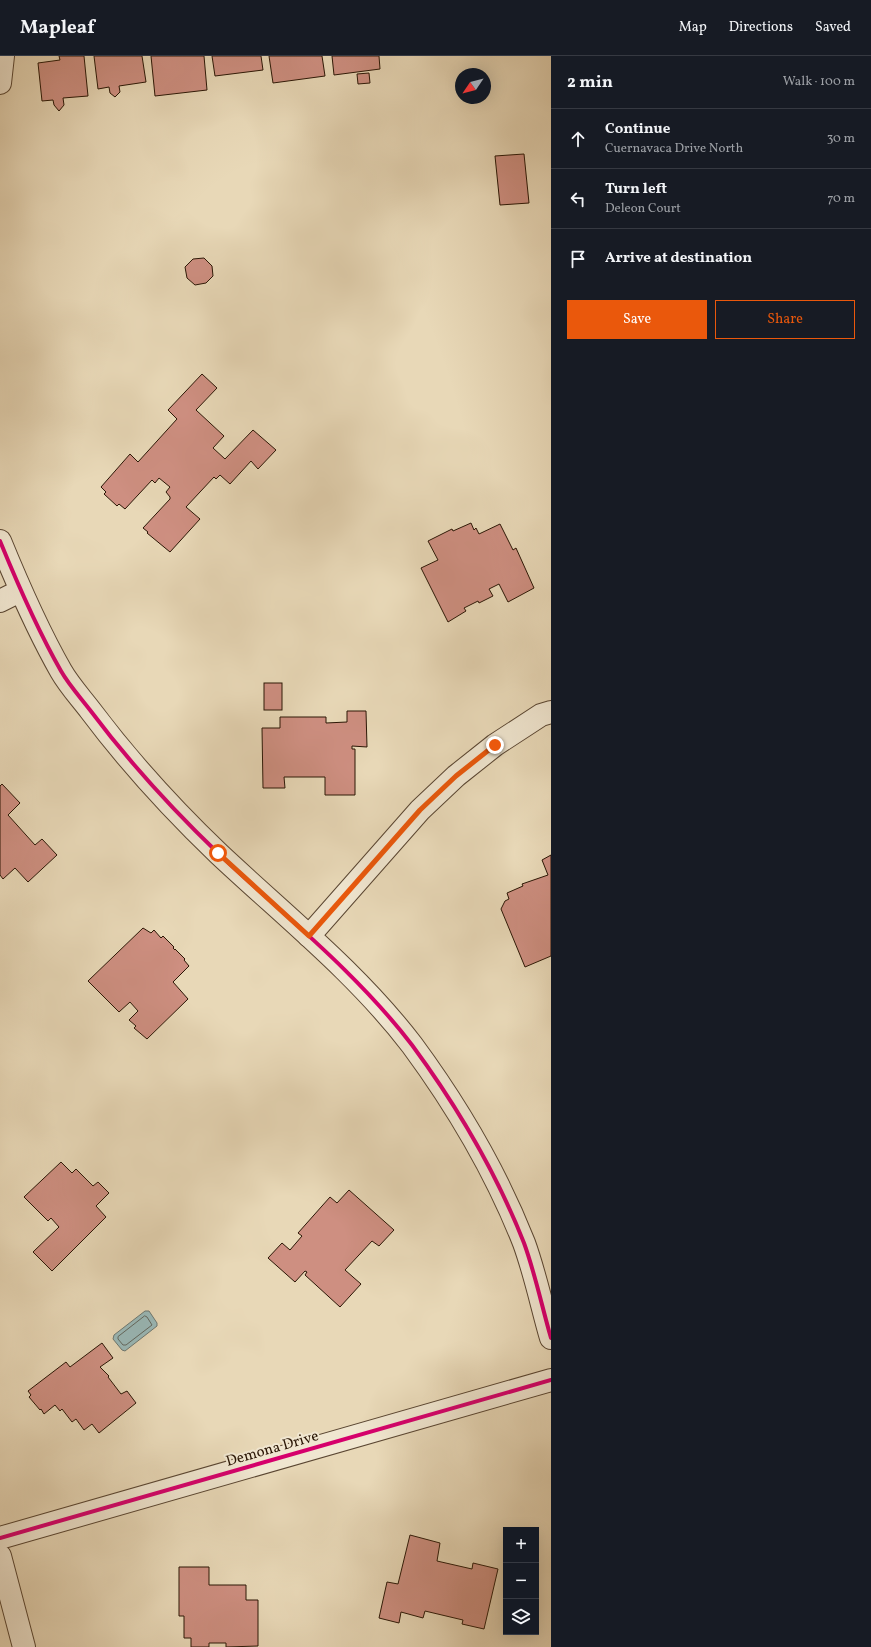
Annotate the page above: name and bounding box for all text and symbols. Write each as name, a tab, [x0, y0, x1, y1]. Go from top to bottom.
text: Mapleaf	[20, 15, 95, 41]
text: Map	[679, 18, 707, 37]
text: Directions	[729, 18, 793, 37]
text: Saved	[815, 18, 851, 37]
north arrow	[455, 68, 491, 104]
text: 2 min	[567, 71, 613, 94]
text: Walk · 100 m	[783, 73, 855, 91]
text: Continue	[605, 119, 670, 140]
icon: ahead	[567, 128, 589, 150]
text: 30 m	[827, 130, 855, 148]
text: Cuernavaca Drive North	[605, 140, 743, 158]
text: Turn left	[605, 179, 667, 200]
icon: left	[567, 188, 589, 210]
text: 70 m	[827, 190, 855, 208]
text: Deleon Court	[605, 200, 681, 218]
icon: arrive	[567, 248, 589, 270]
text: Arrive at destination	[605, 248, 752, 269]
button: Save	[567, 300, 707, 339]
button: Share	[715, 300, 855, 339]
route end	[486, 736, 504, 754]
route start	[209, 844, 227, 862]
street label: Demona Drive	[224, 1426, 321, 1473]
map controls	[503, 1527, 539, 1635]
button: +	[503, 1527, 539, 1563]
button: −	[503, 1563, 539, 1599]
button: layers	[503, 1599, 539, 1635]

